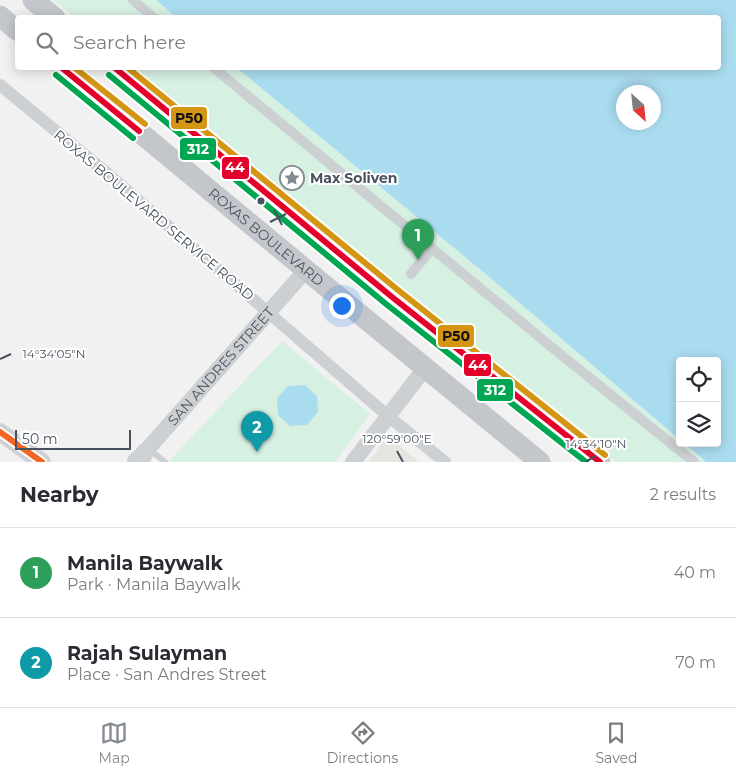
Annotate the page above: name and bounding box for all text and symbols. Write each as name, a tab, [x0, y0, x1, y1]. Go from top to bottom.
search box	[15, 15, 721, 70]
icon: search	[33, 29, 61, 57]
text: Search here	[73, 31, 186, 54]
north arrow	[616, 85, 661, 130]
line badge: P50	[170, 106, 208, 130]
text: P50	[175, 109, 203, 127]
street label: ROXAS BOULEVARD SERVICE ROAD	[50, 126, 258, 304]
line badge: 312	[179, 137, 217, 161]
text: 312	[186, 140, 209, 158]
line badge: 44	[221, 156, 250, 180]
text: 44	[225, 158, 245, 176]
place icon: Max Soliven	[279, 165, 305, 191]
place label: Max Soliven	[310, 169, 398, 187]
street label: ROXAS BOULEVARD	[205, 184, 328, 290]
unlabelled marker	[256, 196, 266, 206]
pin: 1	[402, 219, 434, 260]
your location	[329, 293, 355, 319]
street label: SAN ANDRES STREET	[164, 303, 278, 429]
line badge: P50	[437, 324, 475, 348]
text: P50	[442, 327, 470, 345]
text: 14°34'05"N	[23, 346, 85, 361]
line badge: 44	[463, 353, 492, 377]
text: 44	[468, 356, 488, 374]
map controls	[676, 357, 721, 447]
button: locate	[676, 357, 721, 402]
line badge: 312	[476, 378, 514, 402]
text: 312	[483, 381, 506, 399]
button: layers	[676, 402, 721, 447]
pin: 2	[241, 411, 273, 452]
scale bar	[15, 427, 131, 450]
text: 50 m	[22, 430, 58, 448]
text: 120°59'00"E	[362, 431, 432, 446]
text: 14°34'10"N	[565, 436, 627, 451]
text: Nearby	[20, 482, 99, 507]
text: 2 results	[650, 485, 716, 504]
text: Manila Baywalk	[67, 552, 223, 575]
text: 1	[33, 563, 39, 582]
text: 40 m	[674, 563, 716, 582]
text: Park · Manila Baywalk	[67, 575, 241, 594]
text: Rajah Sulayman	[67, 642, 227, 665]
text: 2	[31, 653, 41, 672]
text: 70 m	[675, 653, 716, 672]
text: Place · San Andres Street	[67, 665, 267, 684]
tab: Map	[99, 719, 130, 767]
tab: Directions	[327, 719, 398, 767]
tab: Saved	[595, 719, 637, 767]

